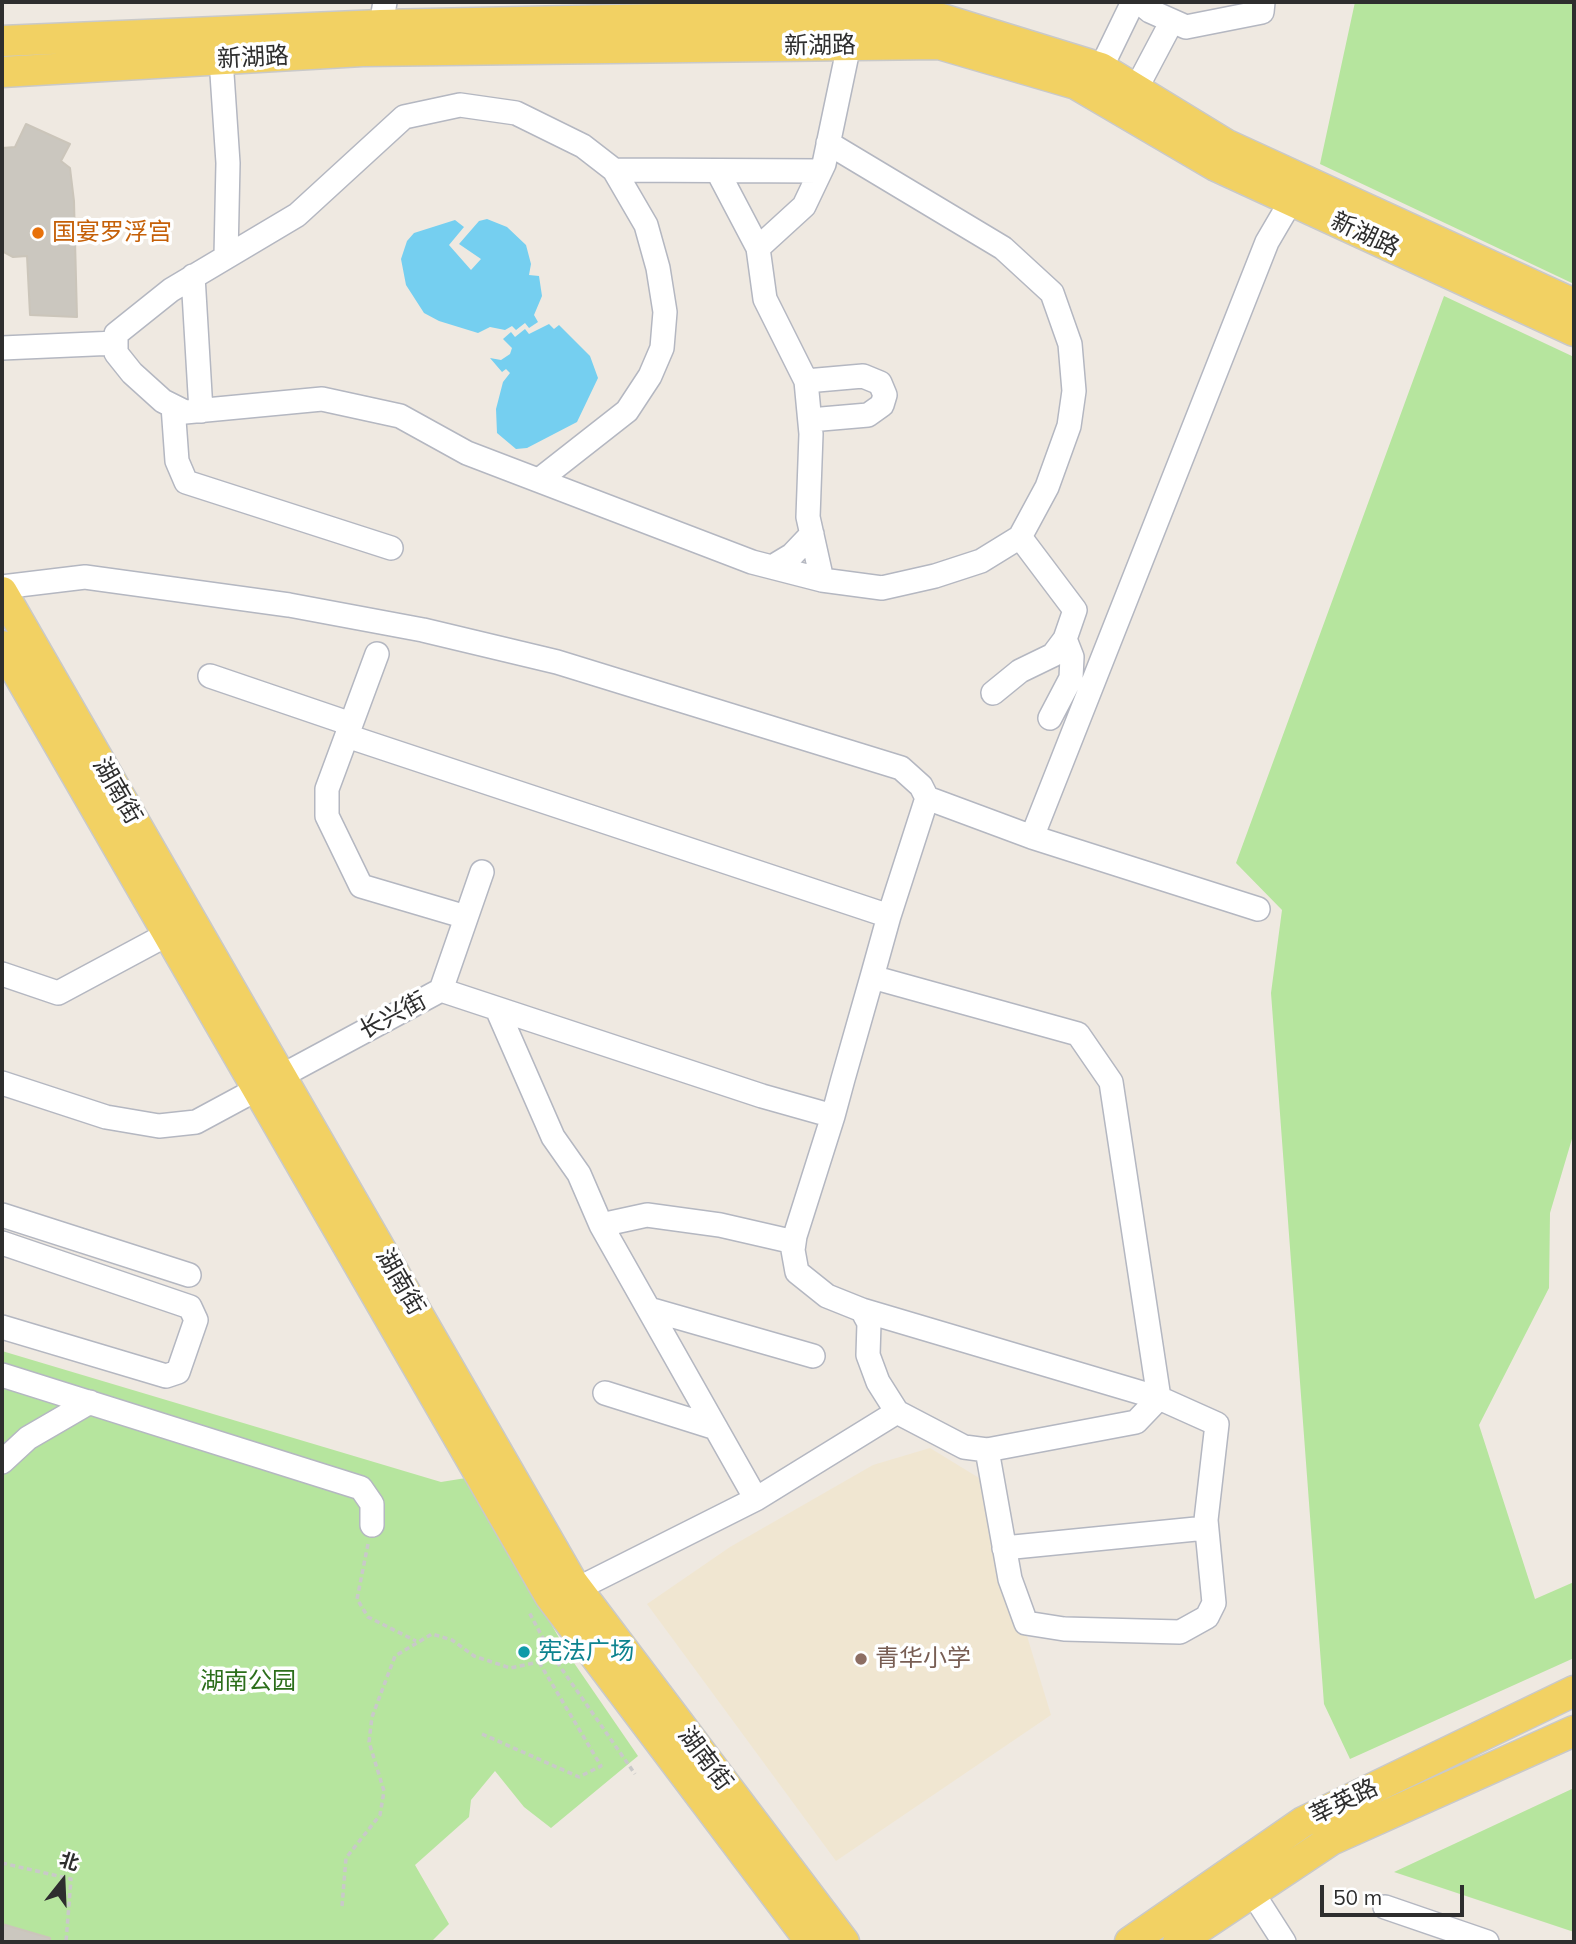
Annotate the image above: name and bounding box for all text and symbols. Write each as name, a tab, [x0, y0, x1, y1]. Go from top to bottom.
street label: 新湖路	[784, 31, 856, 61]
street label: 新湖路	[216, 42, 290, 74]
street label: 新湖路	[1326, 207, 1404, 263]
place label: 国宴罗浮宫	[52, 219, 172, 247]
marker: 国宴罗浮宫	[30, 225, 46, 241]
street label: 湖南街	[87, 753, 147, 829]
street label: 长兴街	[354, 986, 432, 1046]
street label: 湖南街	[370, 1244, 430, 1320]
place label: 宪法广场	[538, 1638, 634, 1666]
marker: 宪法广场	[516, 1644, 532, 1660]
place label: 青华小学	[875, 1645, 971, 1673]
marker: 青华小学	[853, 1651, 869, 1667]
park label: 湖南公园	[200, 1668, 296, 1696]
street label: 湖南街	[672, 1722, 738, 1796]
street label: 莘英路	[1305, 1773, 1383, 1831]
north arrow	[28, 1846, 98, 1916]
text: 北	[57, 1847, 82, 1875]
scale bar	[1324, 1870, 1468, 1914]
text: 50 m	[1333, 1884, 1382, 1910]

